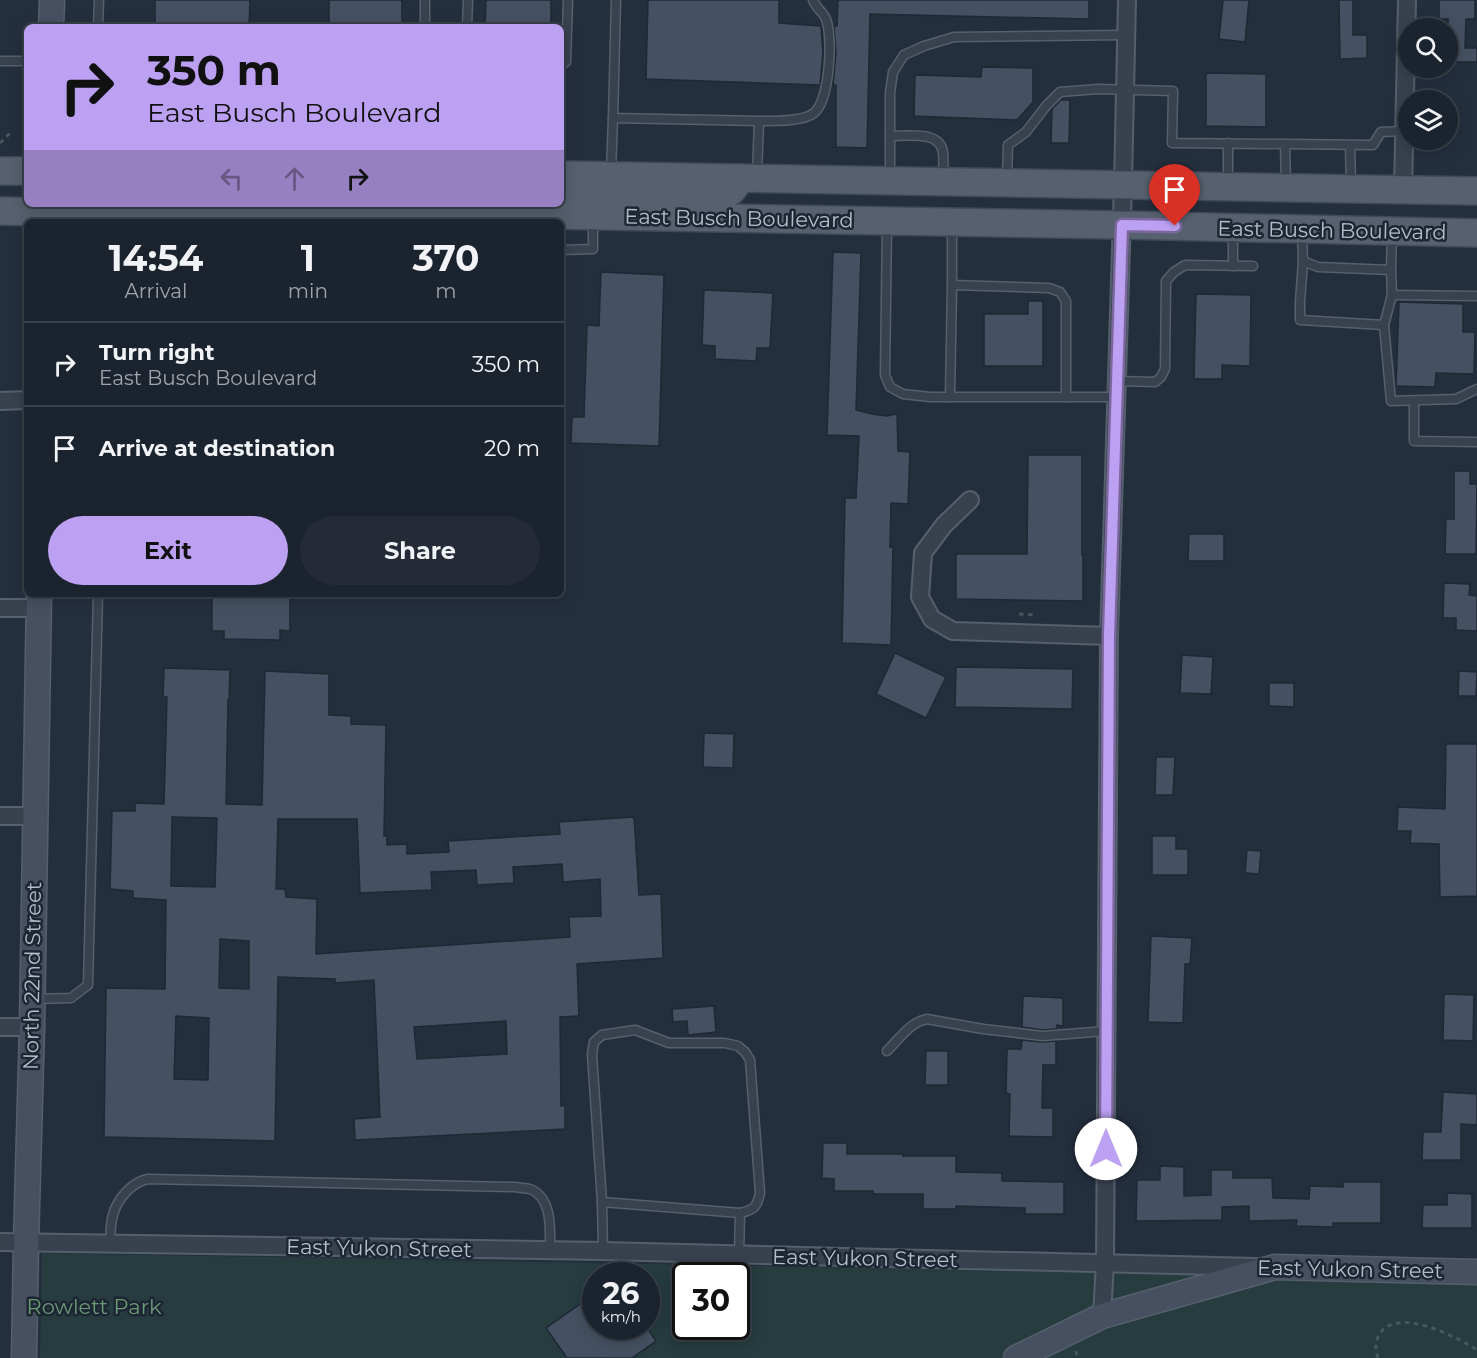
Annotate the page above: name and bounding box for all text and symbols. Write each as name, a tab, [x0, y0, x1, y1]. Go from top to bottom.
map controls	[1398, 18, 1458, 150]
button: search	[1398, 18, 1458, 78]
text: 350 m	[147, 44, 281, 96]
icon: right	[48, 48, 126, 126]
button: layers	[1398, 90, 1458, 150]
text: East Busch Boulevard	[147, 96, 442, 129]
icon: left	[215, 162, 248, 195]
icon: ahead	[278, 162, 311, 195]
icon: right	[341, 162, 374, 195]
pin	[1149, 164, 1200, 226]
icon: arrive	[1158, 173, 1191, 206]
street label: East Busch Boulevard	[624, 204, 854, 232]
street label: East Busch Boulevard	[1217, 216, 1447, 244]
text: 14:54	[108, 236, 203, 280]
text: 1	[301, 236, 315, 280]
text: 370	[412, 236, 480, 280]
text: Arrival	[124, 279, 187, 303]
text: min	[288, 279, 328, 303]
text: m	[435, 279, 457, 303]
text: Turn right	[99, 339, 214, 366]
icon: right	[48, 348, 81, 381]
text: 350 m	[472, 351, 540, 378]
text: East Busch Boulevard	[99, 366, 317, 390]
icon: arrive	[48, 432, 81, 465]
text: Arrive at destination	[99, 435, 335, 462]
text: 20 m	[484, 435, 540, 462]
button: Exit	[48, 516, 288, 585]
button: Share	[300, 516, 540, 585]
street label: North 22nd Street	[18, 882, 46, 1070]
position arrow	[1074, 1117, 1138, 1181]
street label: East Yukon Street	[286, 1234, 472, 1262]
street label: East Yukon Street	[772, 1244, 958, 1272]
street label: East Yukon Street	[1257, 1255, 1443, 1283]
speed limit sign: 30	[672, 1262, 750, 1340]
text: 26	[603, 1275, 639, 1312]
park label: Rowlett Park	[26, 1294, 162, 1319]
text: km/h	[601, 1307, 641, 1326]

